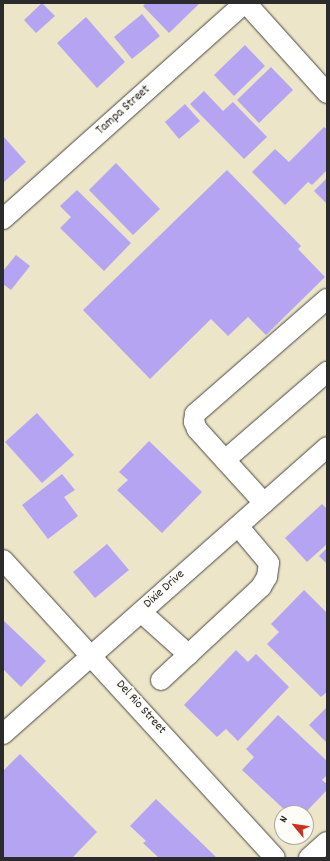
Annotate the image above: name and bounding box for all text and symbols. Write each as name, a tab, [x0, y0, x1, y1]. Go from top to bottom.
street label: Tampa Street	[94, 83, 154, 139]
street label: Dixie Drive	[141, 567, 189, 613]
street label: Del Rio Street	[112, 678, 168, 738]
north arrow	[274, 805, 314, 845]
text: N	[276, 813, 293, 826]

